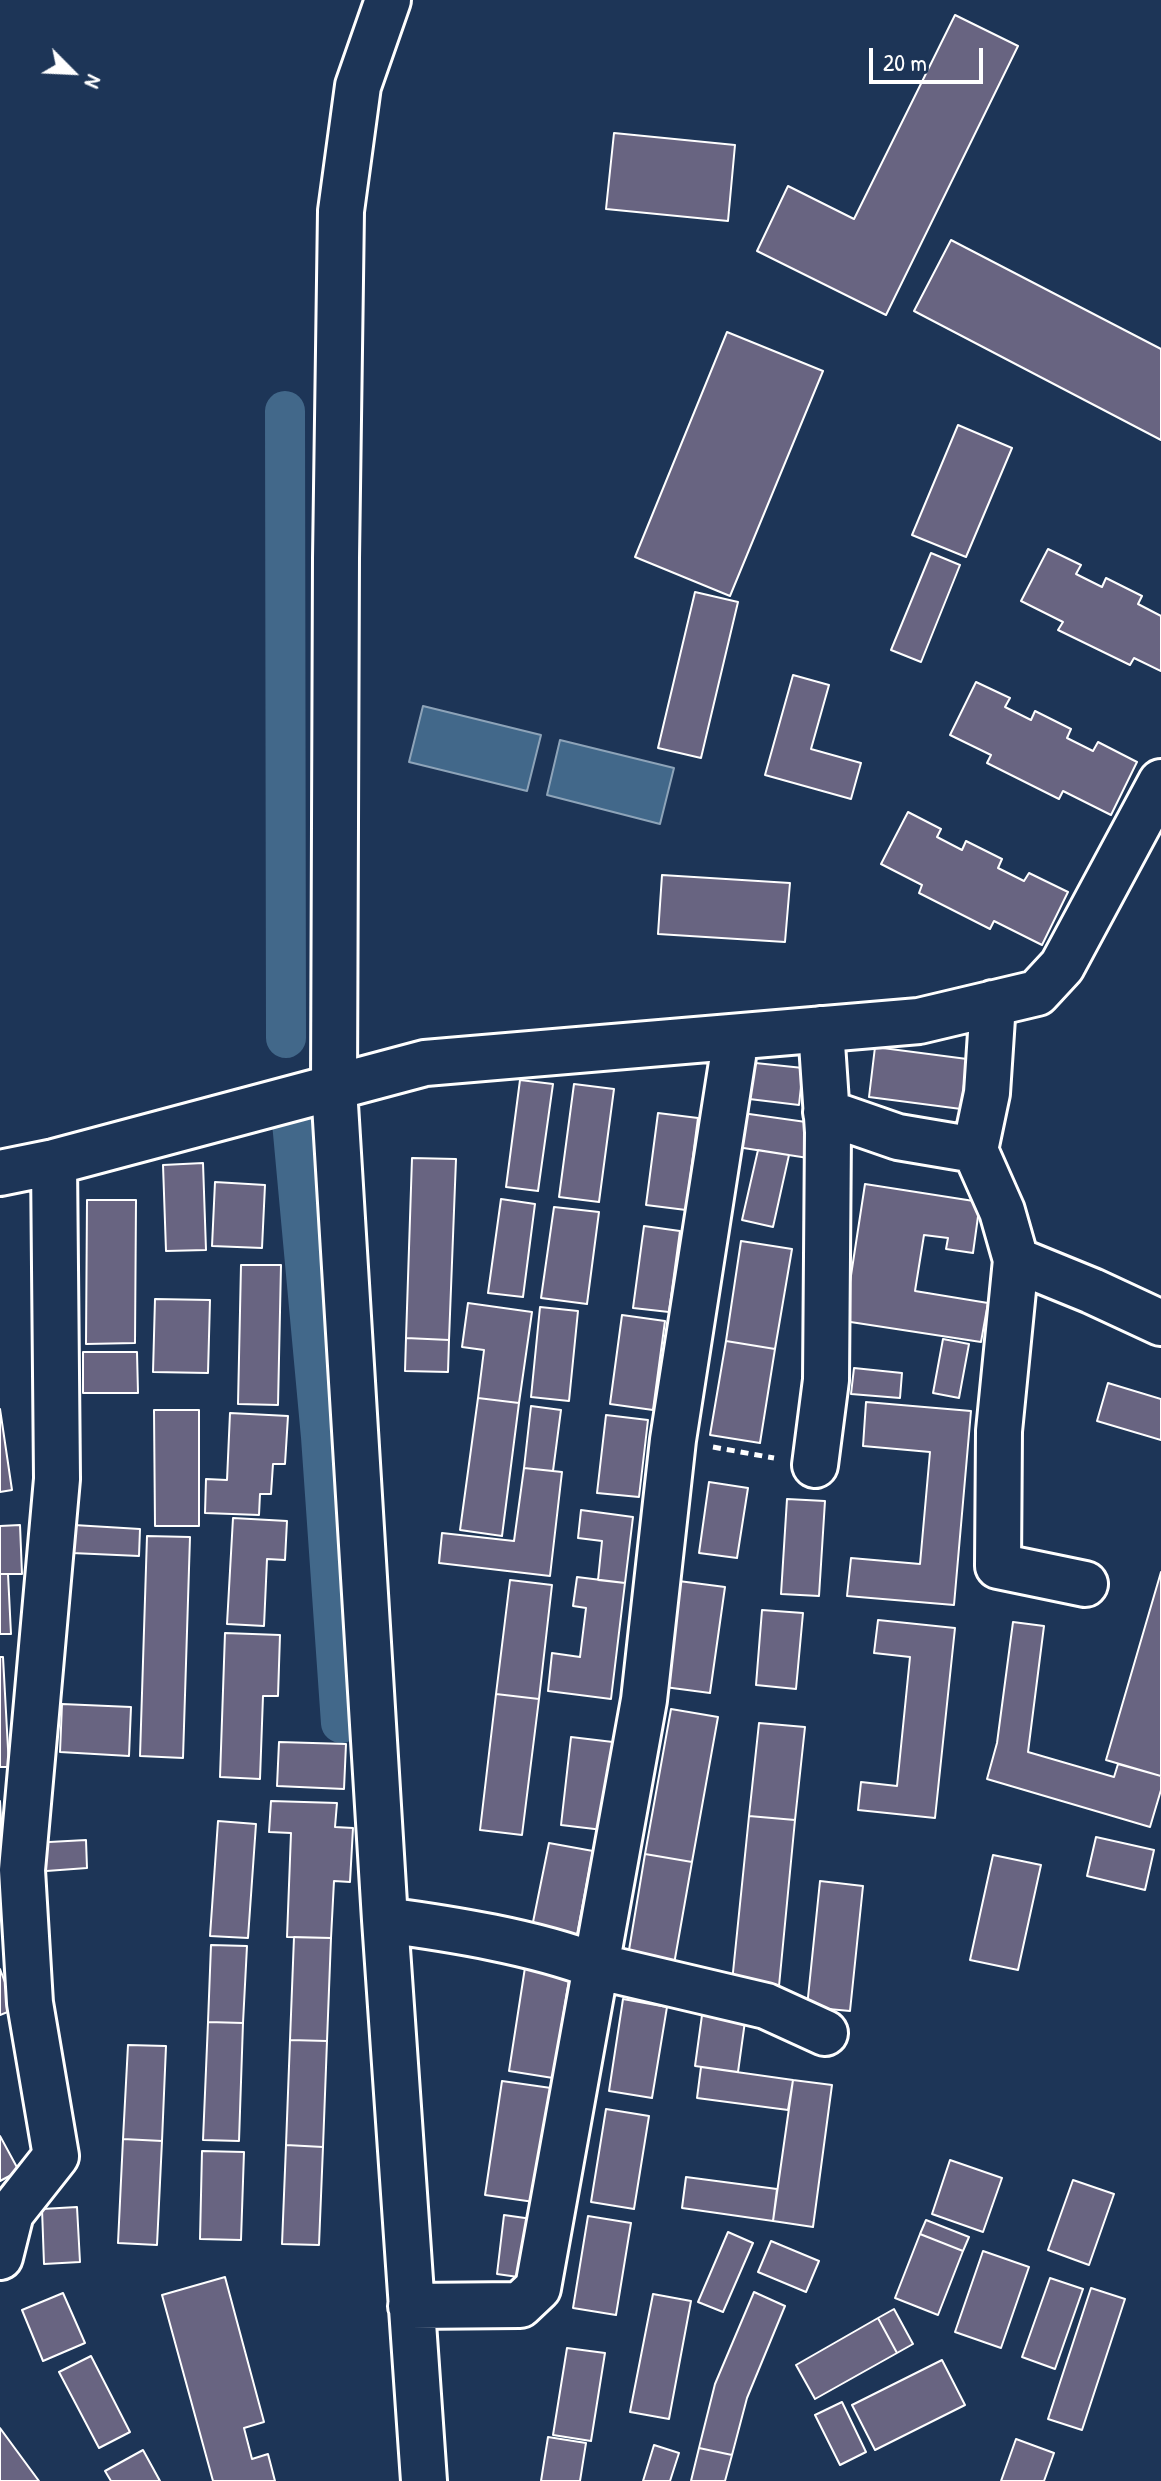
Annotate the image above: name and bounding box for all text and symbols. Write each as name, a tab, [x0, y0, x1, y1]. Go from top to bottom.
north arrow	[32, 32, 112, 112]
scale bar	[873, 32, 987, 82]
text: 20 m	[883, 46, 927, 78]
text: N	[78, 70, 110, 93]

